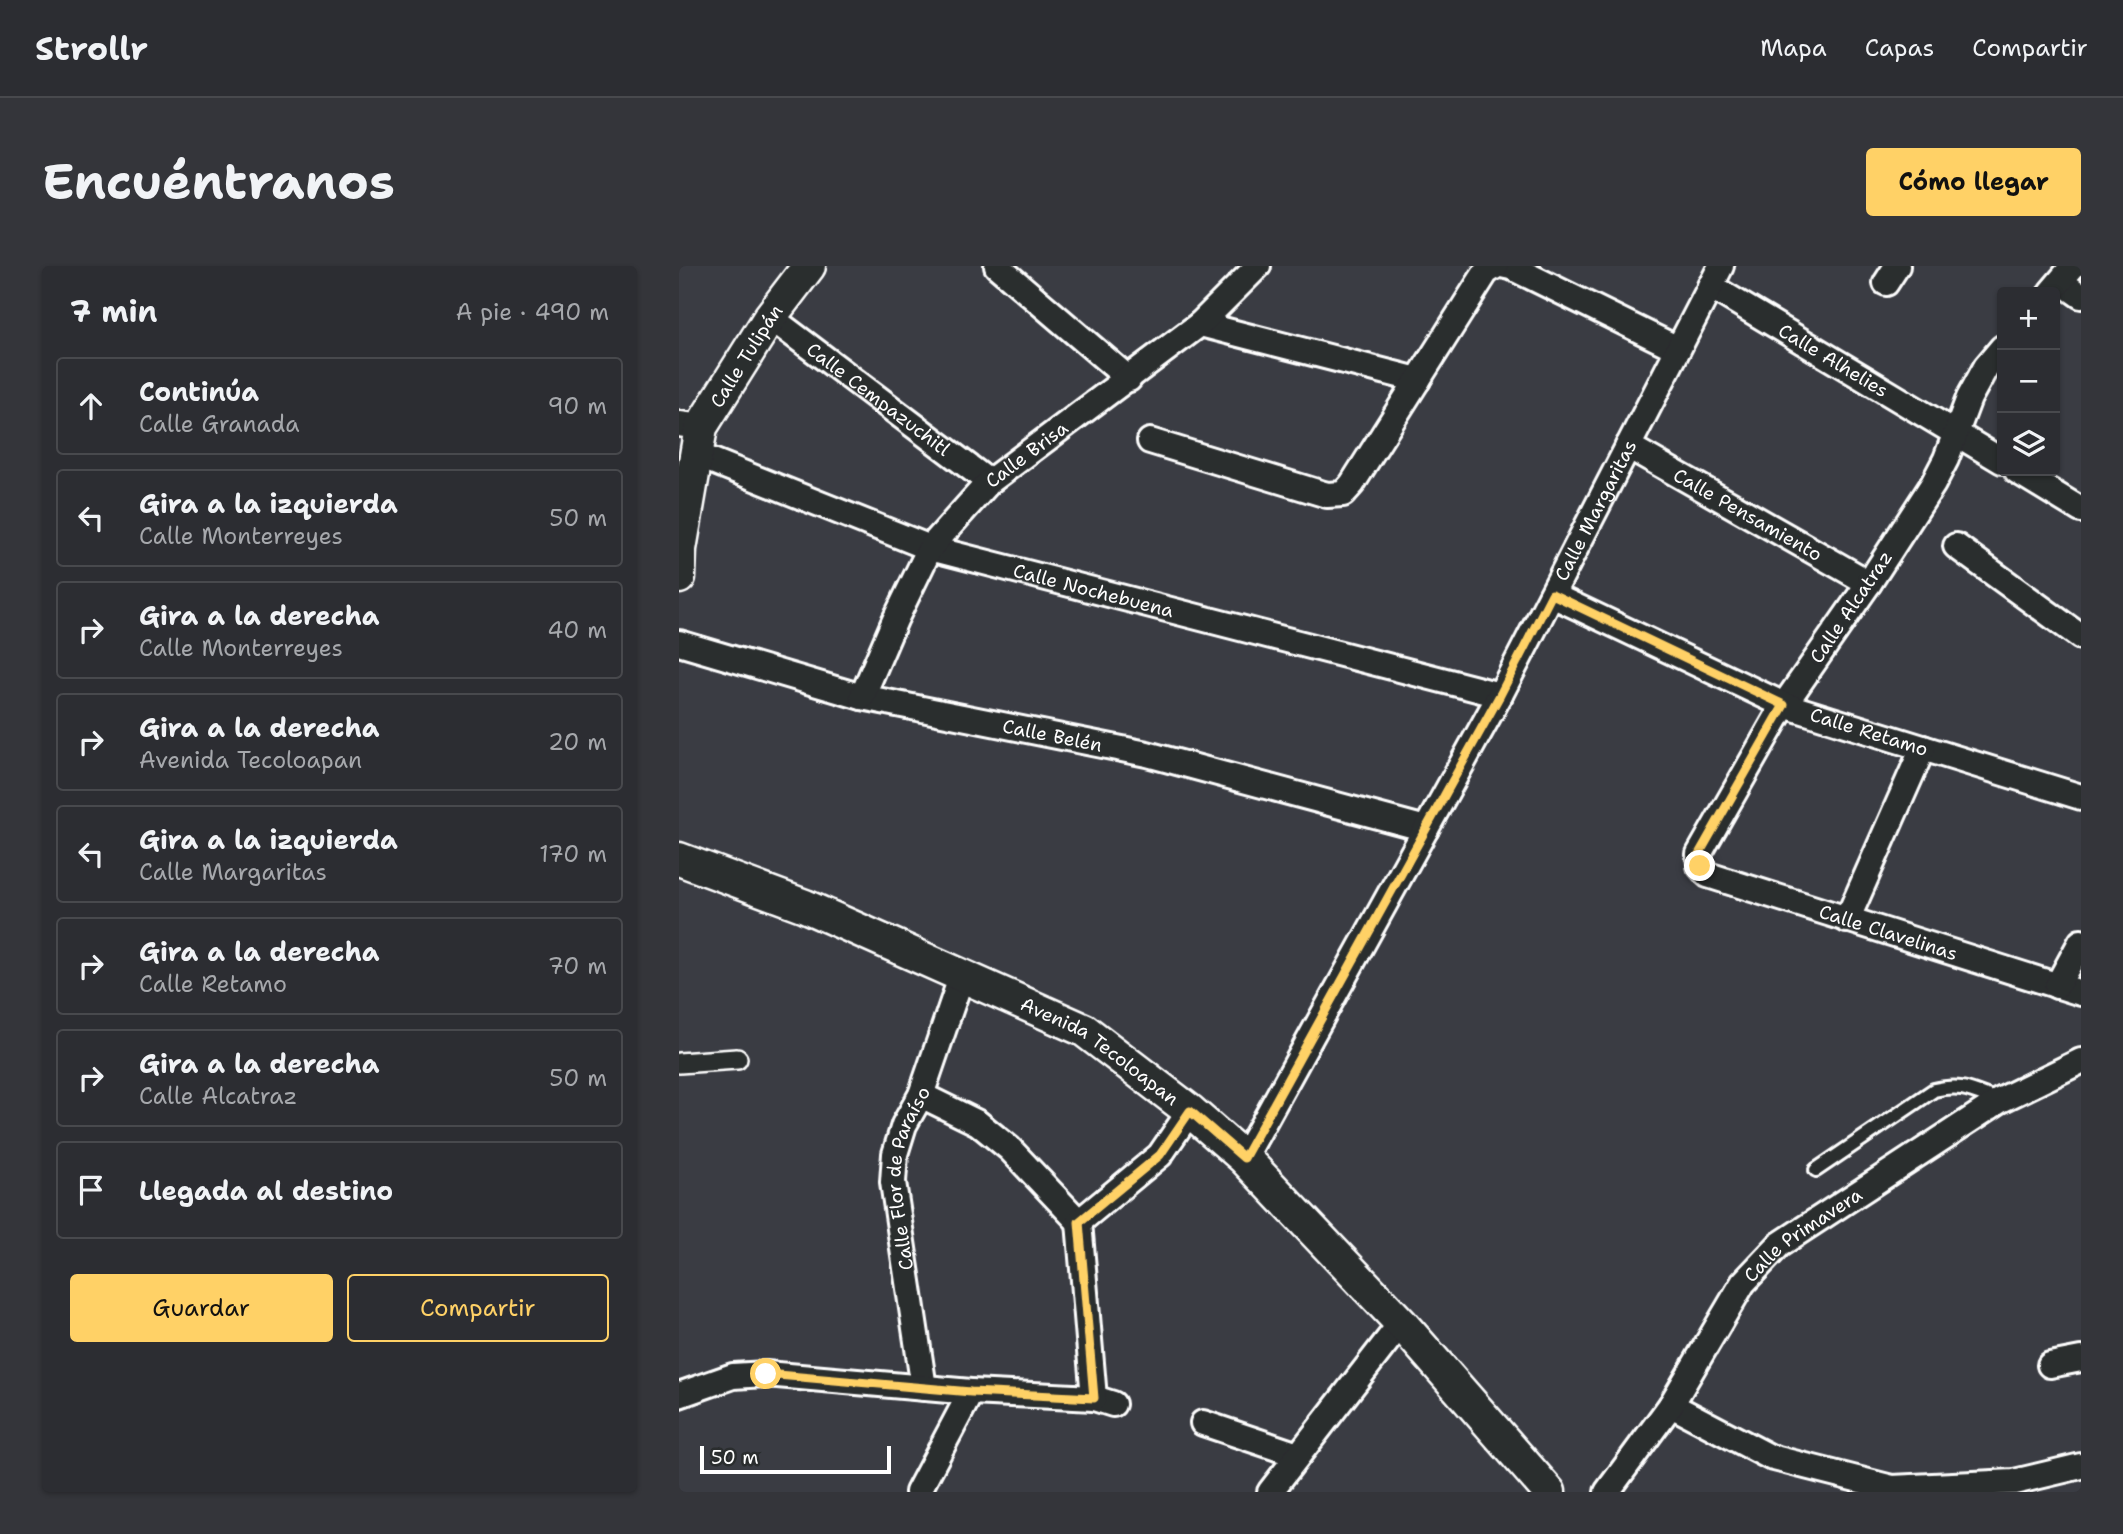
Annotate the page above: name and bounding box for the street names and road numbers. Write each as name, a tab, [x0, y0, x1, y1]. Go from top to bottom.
street label: Calle Tulipán	[704, 299, 788, 412]
street label: Calle Alhelies	[1774, 317, 1893, 403]
street label: Calle Cempazuchitl	[802, 337, 956, 461]
street label: Calle Brisa	[980, 415, 1073, 493]
street label: Calle Margaritas	[1549, 435, 1642, 585]
street label: Calle Pensamiento	[1669, 462, 1827, 566]
street label: Calle Alcatraz	[1804, 546, 1898, 668]
street label: Calle Nochebuena	[1011, 557, 1177, 623]
street label: Calle Retamo	[1807, 701, 1931, 761]
street label: Calle Belén	[1000, 713, 1104, 757]
street label: Calle Clavelinas	[1816, 898, 1961, 966]
street label: Avenida Tecoloapan	[1017, 991, 1184, 1111]
street label: Calle Flor de Paraíso	[880, 1084, 935, 1272]
street label: Calle Primavera	[1738, 1182, 1867, 1287]

